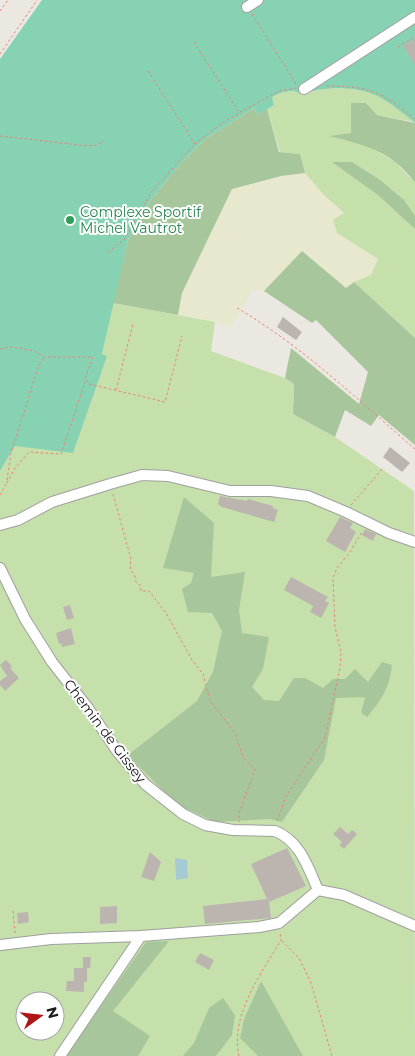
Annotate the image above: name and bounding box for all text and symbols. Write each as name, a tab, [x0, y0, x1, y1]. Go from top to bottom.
place label: Complexe Sportif Michel Vautrot	[80, 203, 202, 237]
marker: Complexe Sportif Michel Vautrot	[64, 214, 76, 226]
street label: Chemin de Gissey	[60, 676, 150, 787]
north arrow	[15, 991, 65, 1041]
text: N	[42, 1005, 63, 1020]

